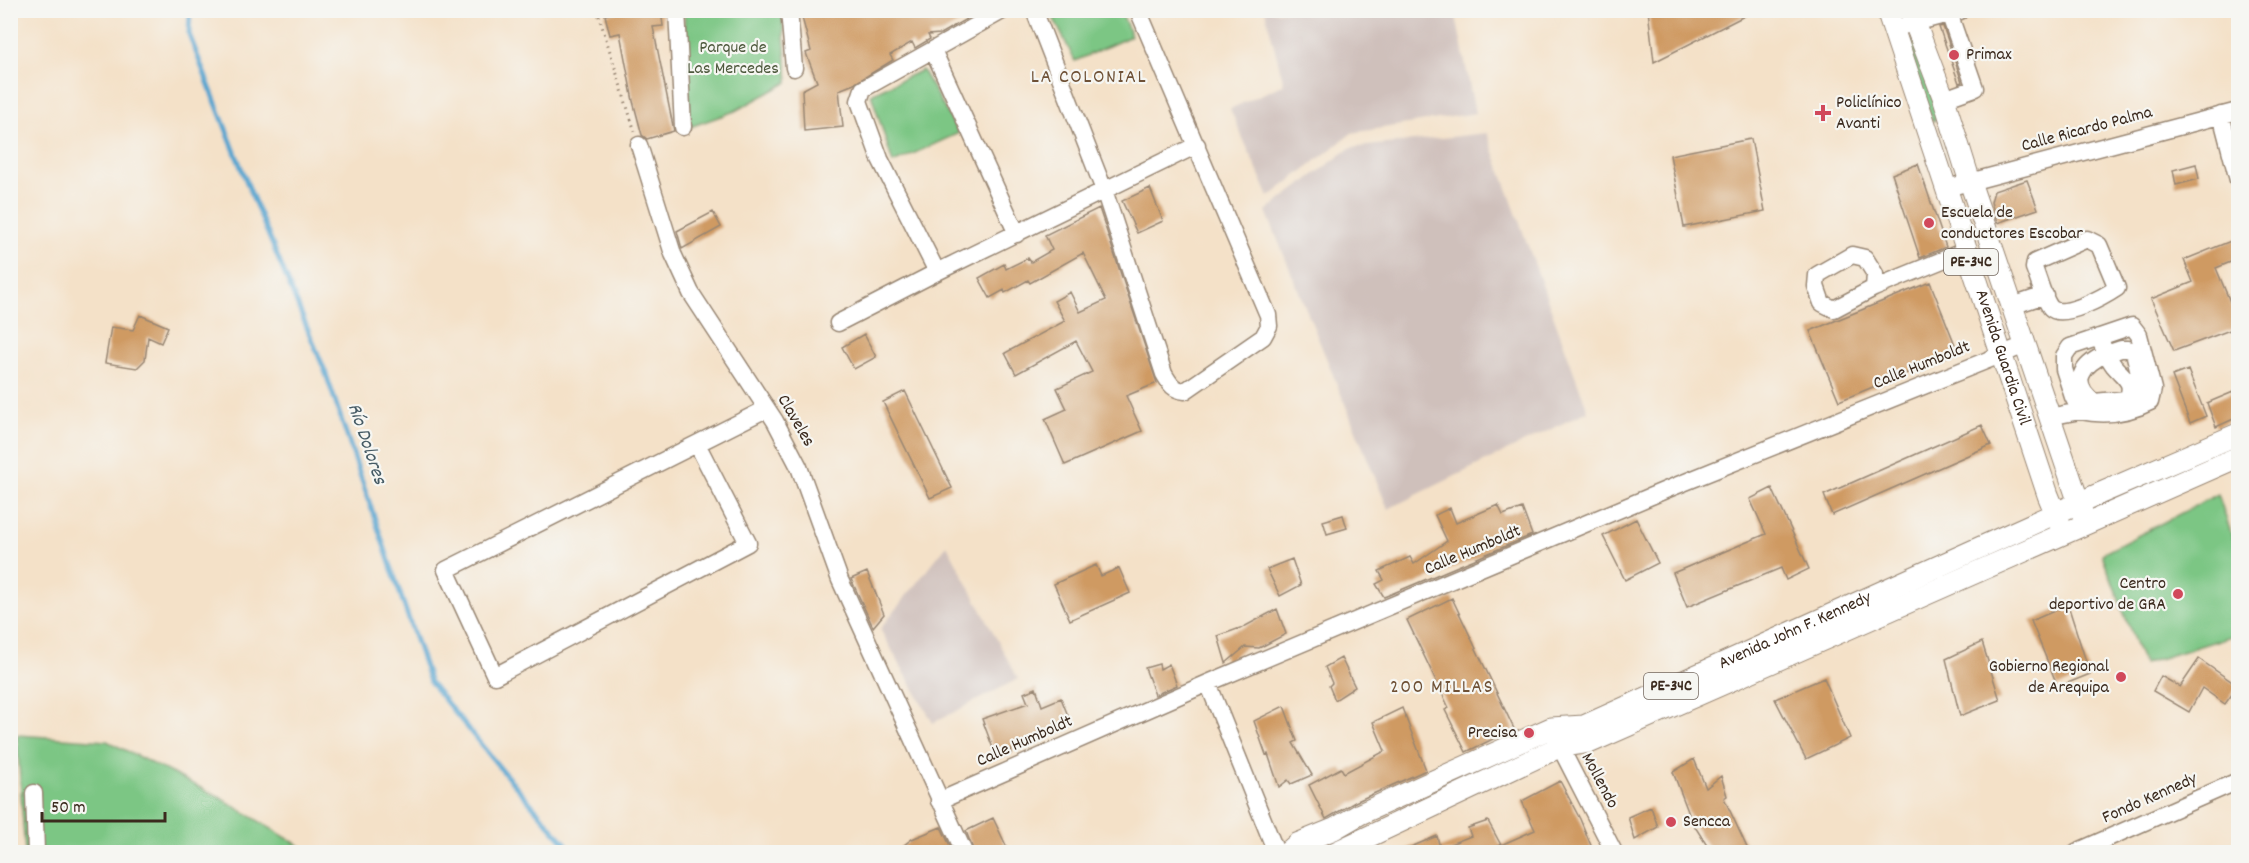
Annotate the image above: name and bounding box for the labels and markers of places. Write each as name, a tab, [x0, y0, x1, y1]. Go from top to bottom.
place label: Primax	[1966, 43, 2012, 68]
marker: Primax	[1947, 48, 1961, 62]
place label: Policlínico Avanti	[1836, 91, 1901, 137]
marker: Policlínico Avanti	[1814, 104, 1832, 122]
place label: Escuela de conductores Escobar	[1941, 201, 2083, 247]
marker: Escuela de conductores Escobar	[1922, 216, 1936, 230]
place label: Centro deportivo de GRA	[2049, 572, 2166, 618]
marker: Centro deportivo de GRA	[2171, 587, 2185, 601]
place label: Gobierno Regional de Arequipa	[1989, 655, 2110, 701]
marker: Gobierno Regional de Arequipa	[2114, 670, 2128, 684]
place label: Precisa	[1468, 721, 1518, 746]
marker: Precisa	[1522, 726, 1536, 740]
place label: Sencca	[1683, 810, 1731, 835]
marker: Sencca	[1664, 815, 1678, 829]

